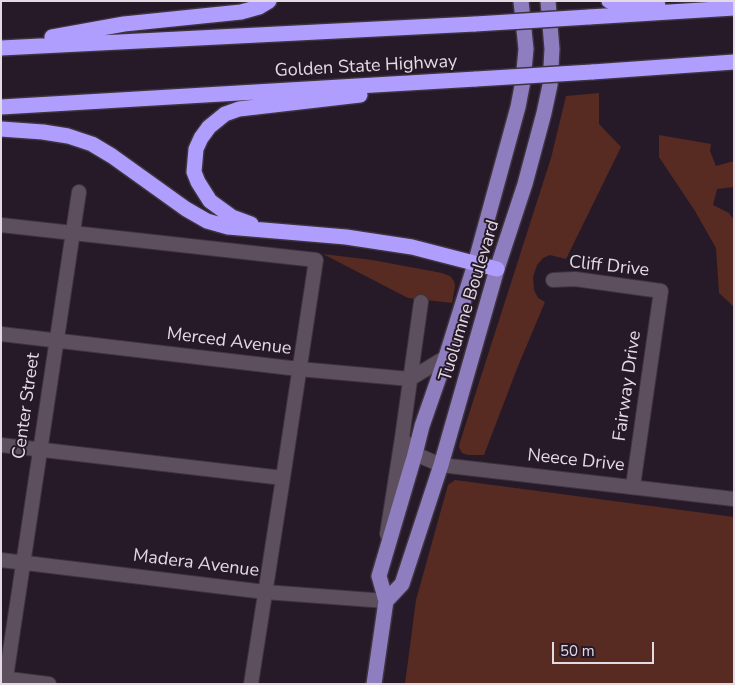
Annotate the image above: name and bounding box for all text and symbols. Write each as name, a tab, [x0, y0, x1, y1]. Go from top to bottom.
street label: Golden State Highway	[274, 51, 458, 83]
street label: Tuolumne Boulevard	[435, 218, 505, 384]
street label: Cliff Drive	[568, 252, 650, 282]
street label: Merced Avenue	[165, 324, 293, 360]
street label: Fairway Drive	[610, 329, 646, 443]
street label: Center Street	[9, 351, 45, 461]
street label: Neece Drive	[526, 445, 626, 477]
street label: Madera Avenue	[132, 546, 260, 582]
scale bar	[555, 632, 658, 664]
text: 50 m	[560, 641, 595, 661]

